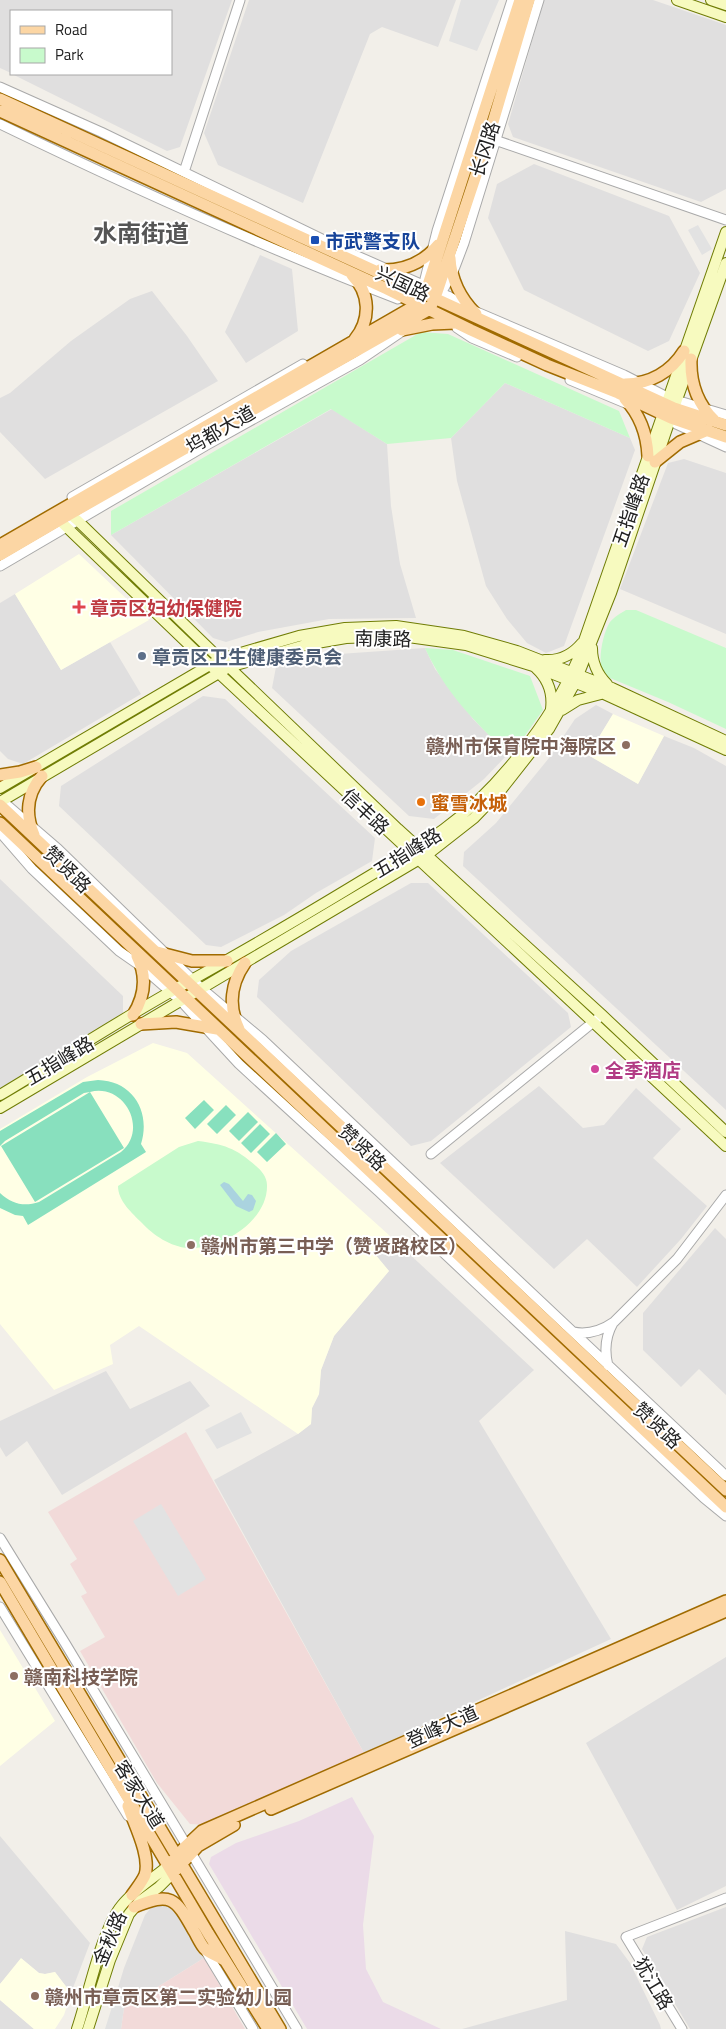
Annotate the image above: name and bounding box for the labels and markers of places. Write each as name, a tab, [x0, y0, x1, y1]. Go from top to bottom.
place label: 市武警支队	[325, 226, 420, 255]
marker: 市武警支队	[309, 234, 321, 246]
place label: 章贡区妇幼保健院	[90, 593, 242, 622]
marker: 章贡区妇幼保健院	[72, 600, 86, 614]
place label: 章贡区卫生健康委员会	[152, 642, 342, 671]
marker: 章贡区卫生健康委员会	[136, 650, 148, 662]
place label: 赣州市保育院中海院区	[426, 731, 616, 760]
marker: 赣州市保育院中海院区	[620, 739, 632, 751]
place label: 蜜雪冰城	[431, 788, 507, 817]
marker: 蜜雪冰城	[415, 796, 427, 808]
place label: 全季酒店	[605, 1055, 681, 1084]
marker: 全季酒店	[589, 1063, 601, 1075]
place label: 赣州市第三中学（赞贤路校区）	[201, 1231, 467, 1260]
marker: 赣州市第三中学（赞贤路校区）	[185, 1239, 197, 1251]
place label: 赣南科技学院	[24, 1662, 138, 1691]
marker: 赣南科技学院	[8, 1670, 20, 1682]
place label: 赣州市章贡区第二实验幼儿园	[45, 1982, 292, 2011]
marker: 赣州市章贡区第二实验幼儿园	[29, 1990, 41, 2002]

